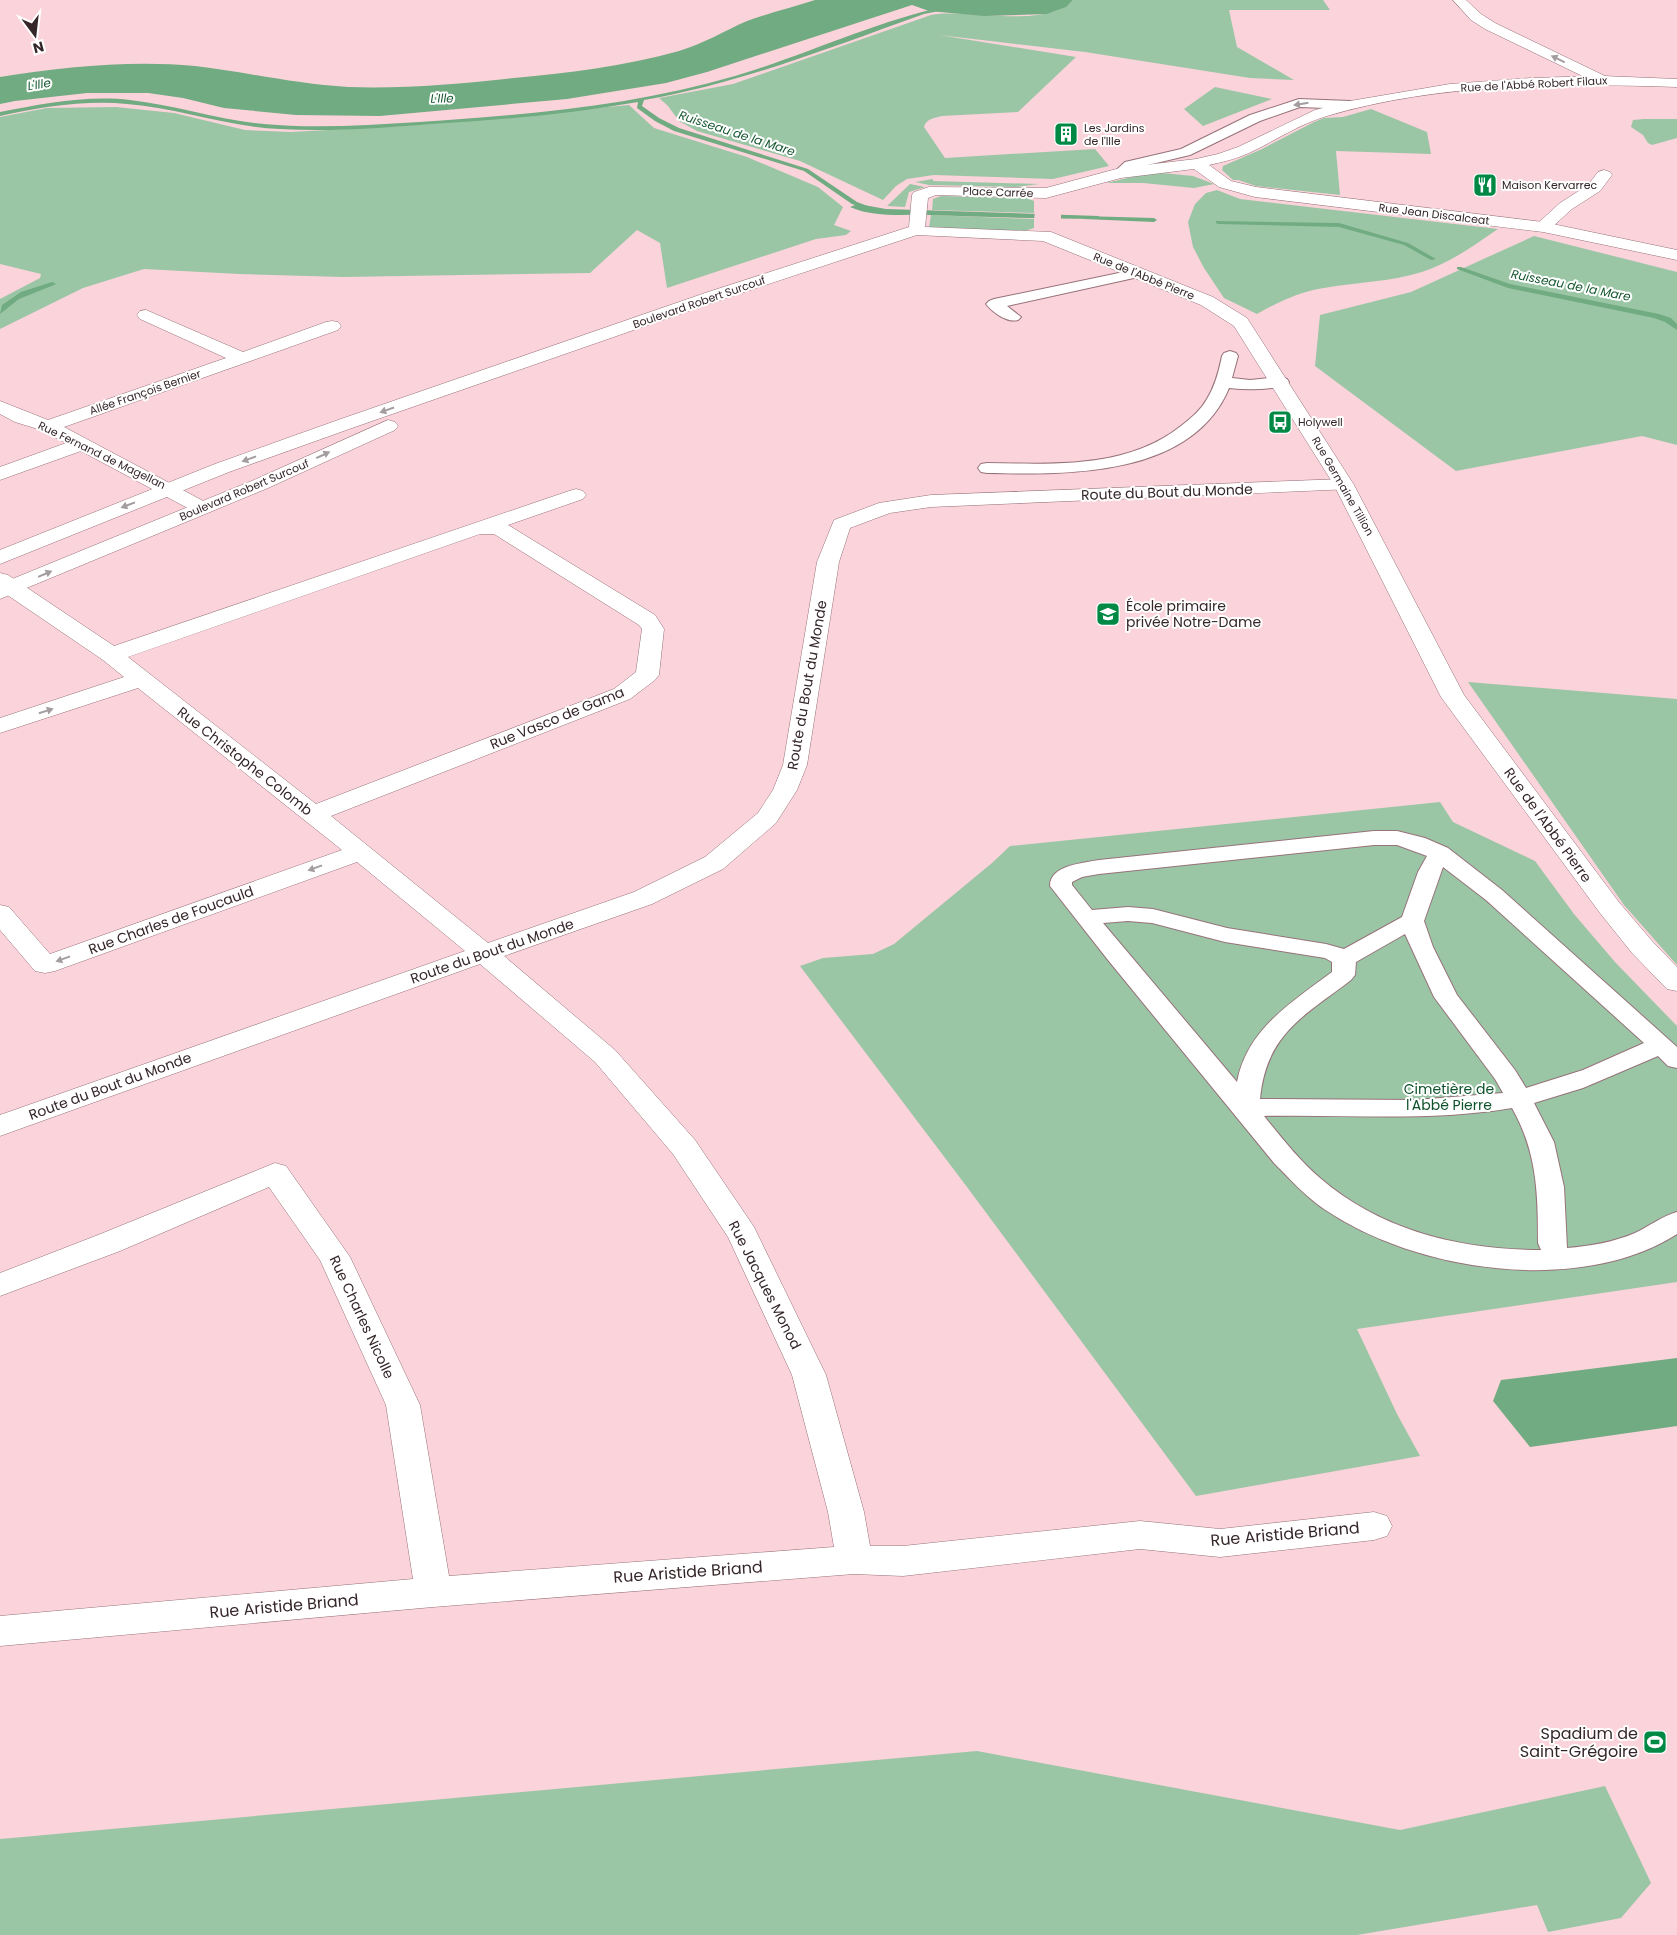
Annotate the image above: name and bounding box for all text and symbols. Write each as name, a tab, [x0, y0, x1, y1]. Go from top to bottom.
north arrow	[10, 10, 60, 60]
text: N	[31, 37, 46, 59]
one-way arrow	[1551, 55, 1565, 63]
street label: Rue de l'Abbé Robert Filaux	[1460, 72, 1608, 96]
water label: L'Ille	[26, 74, 52, 94]
water label: L'Ille	[430, 89, 454, 107]
one-way arrow	[1293, 100, 1309, 108]
water label: Ruisseau de la Mare	[677, 106, 798, 160]
place label: Les Jardins de l'Ille	[1084, 120, 1145, 149]
building icon: Les Jardins de l'Ille	[1053, 121, 1079, 147]
restaurant icon: Maison Kervarrec	[1472, 172, 1498, 198]
place label: Maison Kervarrec	[1502, 177, 1598, 193]
street label: Place Carrée	[962, 183, 1034, 201]
street label: Rue Jean Discalceat	[1378, 199, 1490, 229]
street label: Rue de l'Abbé Pierre	[1091, 248, 1197, 304]
water label: Ruisseau de la Mare	[1510, 265, 1633, 305]
street label: Boulevard Robert Surcouf	[630, 272, 768, 332]
street label: Allée François Bernier	[87, 365, 203, 419]
one-way arrow	[379, 406, 394, 414]
bus stop icon: Holywell	[1267, 409, 1293, 435]
place label: Holywell	[1298, 414, 1343, 430]
street label: Rue Fernand de Magellan	[36, 417, 168, 493]
street label: Rue Germaine Tillion	[1308, 433, 1378, 539]
one-way arrow	[316, 451, 330, 459]
street label: Boulevard Robert Surcouf	[177, 455, 312, 525]
one-way arrow	[241, 456, 256, 463]
street label: Route du Bout du Monde	[1081, 479, 1253, 505]
one-way arrow	[120, 501, 135, 509]
one-way arrow	[38, 569, 52, 577]
place label: École primaire privée Notre-Dame	[1126, 596, 1261, 632]
street label: Route du Bout du Monde	[782, 598, 832, 771]
school or university icon: École primaire privée Notre-Dame	[1095, 601, 1121, 627]
street label: Rue Vasco de Gama	[487, 682, 627, 754]
street label: Rue Christophe Colomb	[173, 702, 317, 820]
one-way arrow	[39, 706, 54, 714]
street label: Rue de l'Abbé Pierre	[1499, 763, 1597, 887]
one-way arrow	[307, 864, 322, 872]
street label: Rue Charles de Foucauld	[86, 881, 256, 959]
street label: Route du Bout du Monde	[408, 913, 577, 988]
one-way arrow	[56, 956, 71, 963]
street label: Route du Bout du Monde	[26, 1047, 194, 1125]
park label: Cimetière de l'Abbé Pierre	[1404, 1079, 1494, 1115]
street label: Rue Jacques Monod	[724, 1217, 806, 1353]
street label: Rue Charles Nicolle	[325, 1252, 399, 1382]
street label: Rue Aristide Briand	[1210, 1516, 1360, 1552]
street label: Rue Aristide Briand	[613, 1555, 763, 1589]
street label: Rue Aristide Briand	[209, 1588, 359, 1624]
place label: Spadium de Saint-Grégoire	[1520, 1722, 1638, 1763]
sports icon: Spadium de Saint-Grégoire	[1642, 1729, 1668, 1755]

